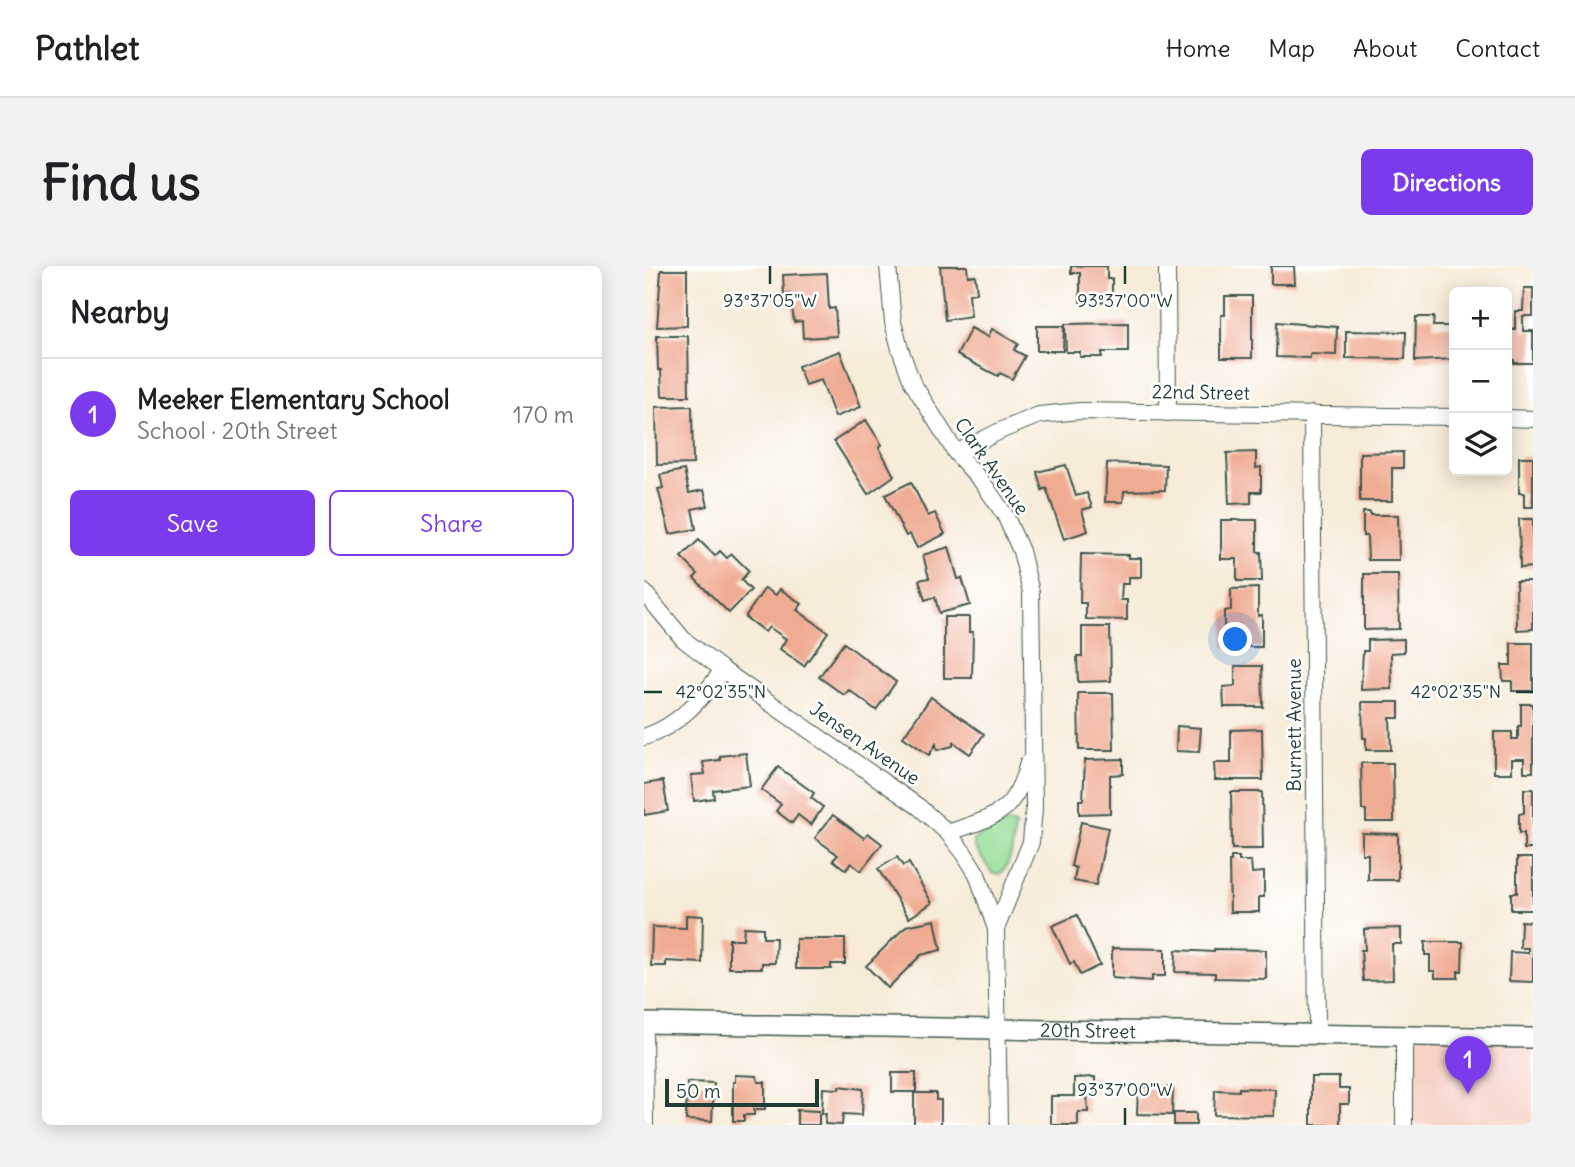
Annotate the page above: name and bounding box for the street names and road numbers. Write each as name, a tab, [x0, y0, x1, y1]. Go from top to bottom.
street label: 22nd Street	[1152, 379, 1250, 405]
street label: Clark Avenue	[950, 413, 1034, 519]
street label: Burnett Avenue	[1282, 658, 1306, 792]
street label: Jensen Avenue	[805, 696, 925, 790]
street label: 20th Street	[1040, 1018, 1136, 1043]

